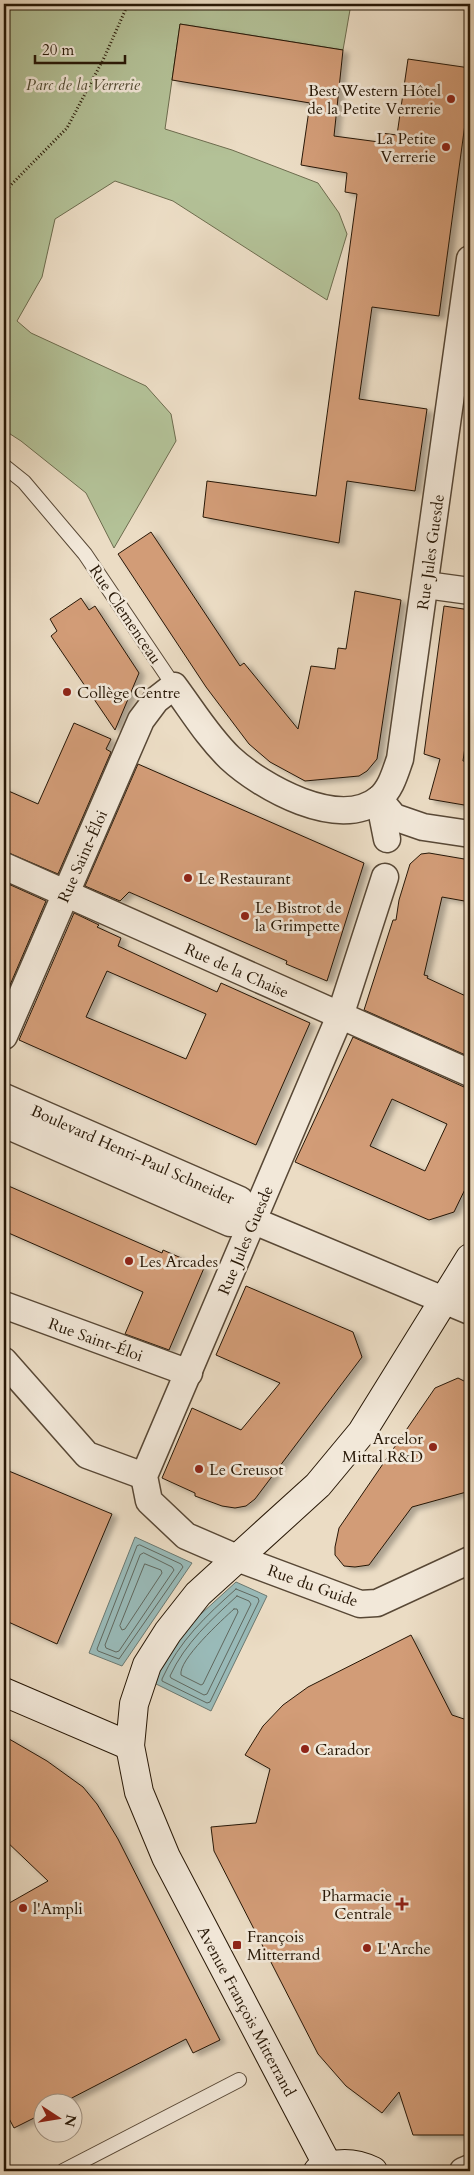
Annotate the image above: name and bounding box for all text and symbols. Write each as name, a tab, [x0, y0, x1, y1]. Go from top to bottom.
scale bar	[35, 32, 125, 64]
text: 20 m	[42, 40, 74, 60]
park label: Parc de la Verrerie	[26, 74, 141, 96]
place label: Best Western Hôtel de la Petite Verrerie	[307, 80, 441, 120]
marker: Best Western Hôtel de la Petite Verrerie	[445, 93, 457, 105]
place label: La Petite Verrerie	[377, 128, 436, 168]
marker: La Petite Verrerie	[440, 141, 452, 153]
street label: Rue Jules Guesde	[412, 493, 450, 611]
street label: Rue Clemenceau	[84, 561, 167, 669]
place label: Collège Centre	[77, 682, 181, 704]
marker: Collège Centre	[61, 686, 73, 698]
street label: Rue Saint-Éloi	[53, 806, 113, 906]
place label: Le Restaurant	[198, 868, 291, 890]
marker: Le Restaurant	[182, 872, 194, 884]
place label: Le Bistrot de la Grimpette	[255, 897, 342, 937]
marker: Le Bistrot de la Grimpette	[239, 910, 251, 922]
street label: Rue de la Chaise	[181, 938, 292, 1004]
street label: Boulevard Henri-Paul Schneider	[27, 1100, 238, 1210]
street label: Rue Jules Guesde	[213, 1182, 279, 1298]
place label: Les Arcades	[139, 1251, 218, 1273]
marker: Les Arcades	[123, 1255, 135, 1267]
street label: Rue Saint-Éloi	[45, 1313, 147, 1367]
place label: Arcelor Mittal R&D	[342, 1428, 423, 1468]
marker: Arcelor Mittal R&D	[427, 1441, 439, 1453]
place label: Le Creusot	[209, 1459, 283, 1481]
marker: Le Creusot	[193, 1463, 205, 1475]
street label: Rue du Guide	[264, 1559, 361, 1612]
place label: Carador	[315, 1739, 370, 1761]
marker: Carador	[299, 1743, 311, 1755]
place label: Pharmacie Centrale	[322, 1885, 392, 1925]
place label: l'Ampli	[33, 1898, 83, 1920]
marker: Pharmacie Centrale	[396, 1898, 408, 1910]
marker: l'Ampli	[17, 1902, 29, 1914]
street label: Avenue François Mitterrand	[192, 1922, 301, 2101]
place label: François Mitterrand	[247, 1926, 321, 1966]
place label: L'Arche	[377, 1938, 431, 1960]
marker: François Mitterrand	[231, 1939, 243, 1951]
marker: L'Arche	[361, 1942, 373, 1954]
north arrow	[32, 2092, 82, 2142]
text: N	[60, 2113, 81, 2129]

